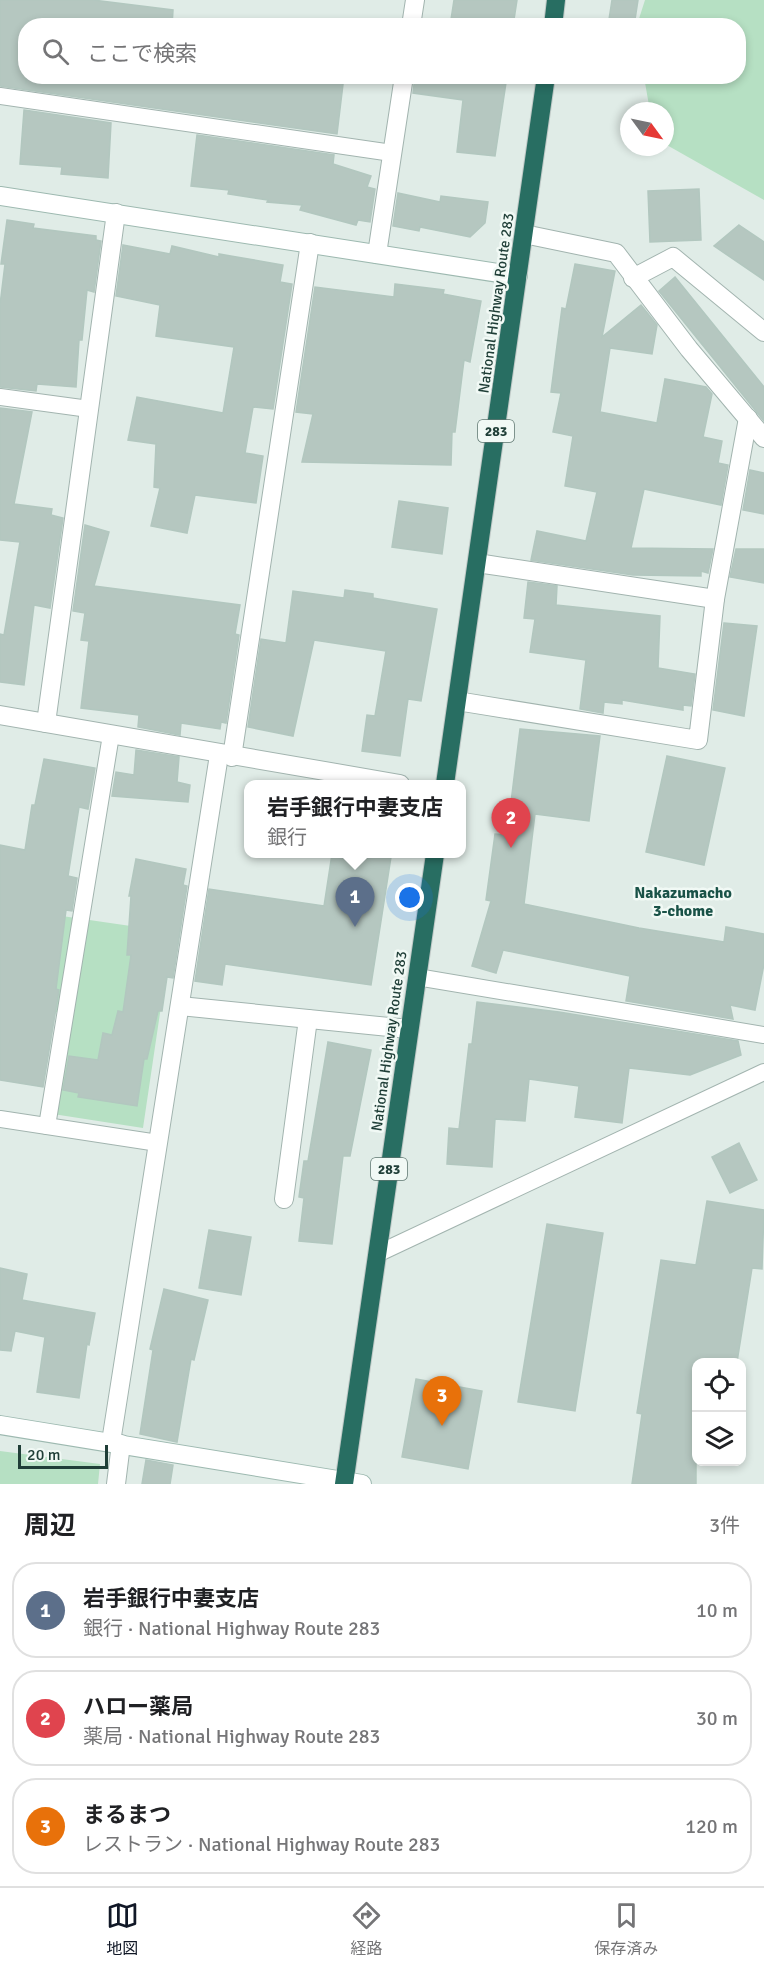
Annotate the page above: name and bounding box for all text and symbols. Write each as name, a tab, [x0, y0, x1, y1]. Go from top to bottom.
search box	[18, 18, 746, 84]
icon: search	[39, 35, 72, 68]
text: ここで検索	[87, 40, 197, 67]
north arrow	[620, 102, 674, 156]
street label: National Highway Route 283	[474, 212, 518, 394]
road number: 283	[478, 420, 514, 442]
popup	[244, 780, 466, 858]
text: 岩手銀行中妻支店	[267, 794, 443, 821]
pin: 2	[492, 798, 530, 848]
text: 銀行	[267, 825, 307, 850]
pin: 1	[336, 878, 374, 927]
your location	[395, 883, 424, 912]
district label: Nakazumacho 3-chome	[634, 883, 732, 921]
street label: National Highway Route 283	[367, 950, 411, 1132]
road number: 283	[371, 1158, 407, 1180]
map controls	[692, 1358, 746, 1466]
button: locate	[692, 1358, 746, 1412]
pin: 3	[422, 1376, 462, 1426]
button: layers	[692, 1412, 746, 1466]
scale bar	[18, 1442, 108, 1470]
text: 20 m	[27, 1445, 61, 1465]
text: 周辺	[24, 1510, 76, 1542]
text: 3件	[709, 1513, 740, 1538]
text: 岩手銀行中妻支店	[83, 1585, 259, 1612]
text: 1	[40, 1598, 51, 1623]
text: 10 m	[696, 1598, 738, 1623]
text: 銀行 · National Highway Route 283	[83, 1616, 380, 1641]
text: ハロー薬局	[83, 1693, 193, 1720]
text: 2	[40, 1706, 51, 1731]
text: 30 m	[696, 1706, 738, 1731]
text: 薬局 · National Highway Route 283	[83, 1724, 380, 1749]
text: まるまつ	[83, 1801, 171, 1828]
text: 3	[40, 1814, 51, 1839]
text: 120 m	[685, 1814, 738, 1839]
text: レストラン · National Highway Route 283	[83, 1832, 440, 1857]
tab: 地図	[106, 1899, 139, 1959]
tab: 経路	[350, 1899, 383, 1959]
tab: 保存済み	[594, 1899, 658, 1959]

